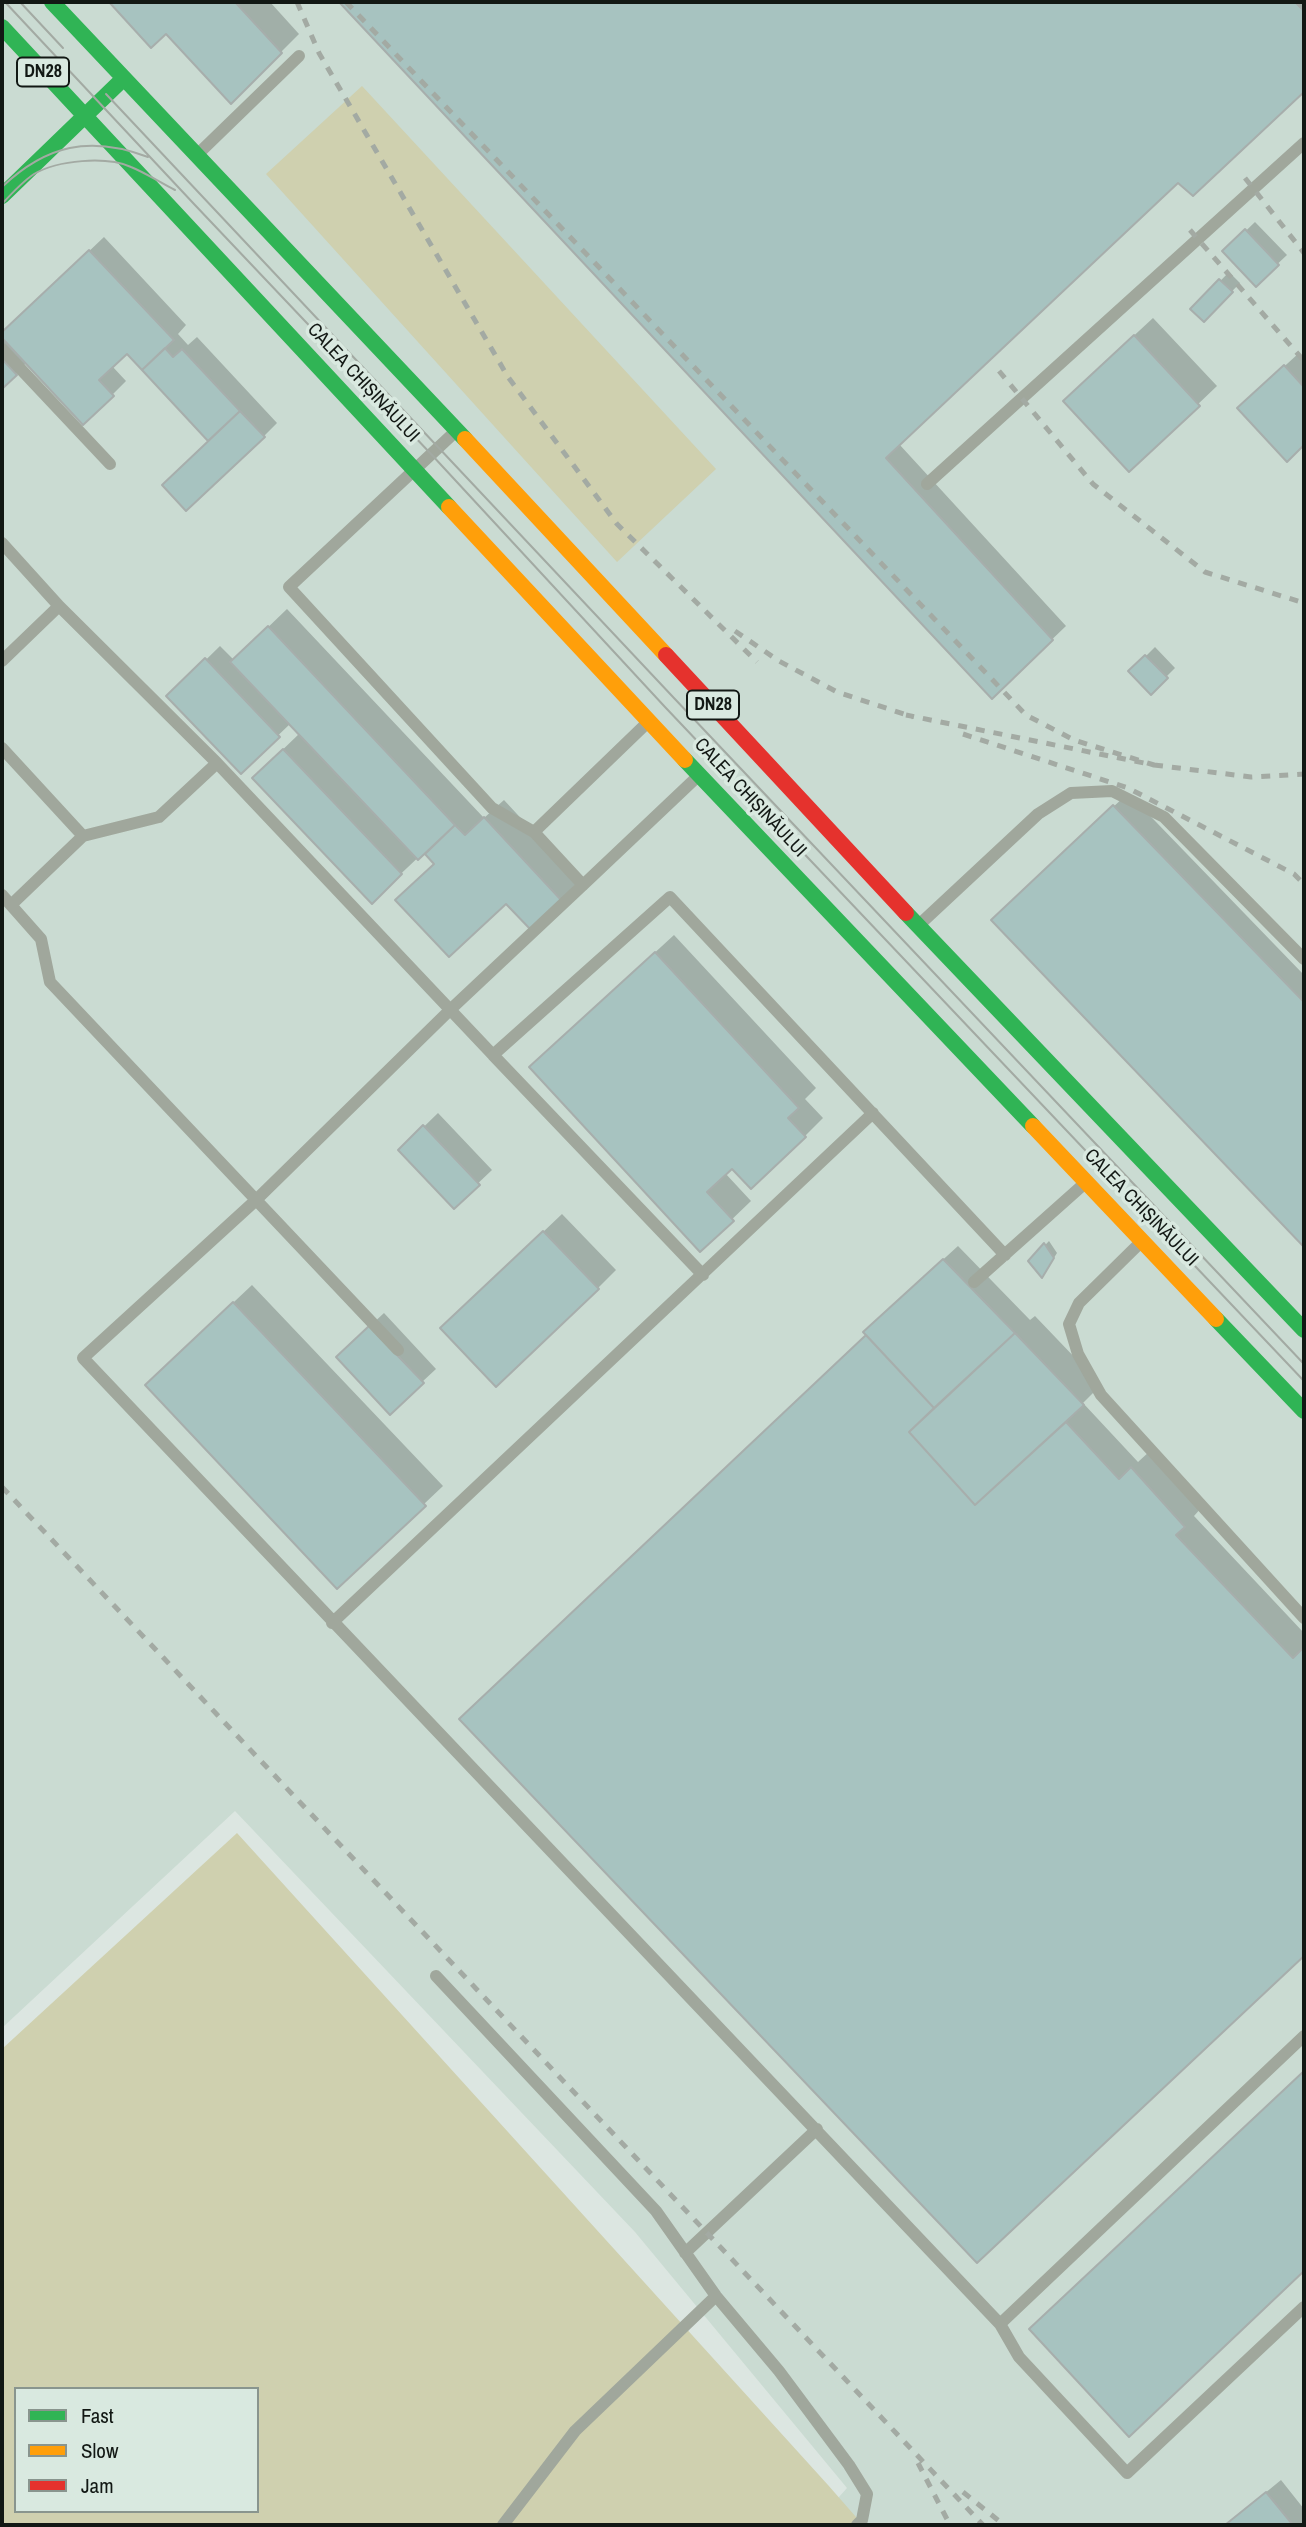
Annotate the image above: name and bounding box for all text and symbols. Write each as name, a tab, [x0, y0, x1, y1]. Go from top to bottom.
road number: DN28	[17, 58, 69, 86]
street label: CALEA CHIȘINĂULUI	[302, 319, 424, 447]
road number: DN28	[687, 690, 739, 720]
street label: CALEA CHIȘINĂULUI	[689, 734, 811, 862]
street label: CALEA CHIȘINĂULUI	[1079, 1145, 1203, 1271]
legend	[14, 2387, 259, 2513]
text: Fast	[81, 2401, 114, 2430]
text: Slow	[81, 2436, 118, 2465]
text: Jam	[81, 2471, 114, 2500]

